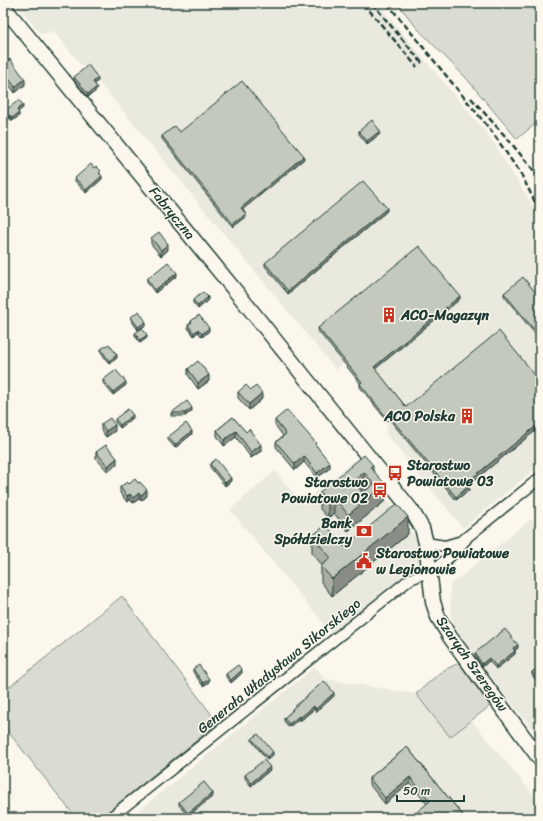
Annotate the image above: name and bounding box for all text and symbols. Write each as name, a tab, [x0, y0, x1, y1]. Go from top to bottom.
street label: Fabryczna	[142, 180, 202, 246]
place label: ACO-Magazyn	[400, 303, 489, 328]
building icon: ACO-Magazyn	[380, 306, 398, 324]
place label: ACO Polska	[383, 404, 456, 429]
building icon: ACO Polska	[458, 407, 476, 425]
place label: Starostwo Powiatowe 03	[406, 453, 494, 494]
bus stop icon: Starostwo Powiatowe 03	[386, 464, 404, 482]
place label: Starostwo Powiatowe 02	[281, 470, 369, 511]
bus stop icon: Starostwo Powiatowe 02	[371, 481, 389, 499]
place label: Bank Spółdzielczy	[273, 511, 353, 552]
bank icon: Bank Spółdzielczy	[355, 522, 373, 540]
place label: Starostwo Powiatowe w Legionowie	[375, 541, 510, 582]
public building icon: Starostwo Powiatowe w Legionowie	[355, 552, 373, 570]
street label: Generała Władysława Sikorskiego	[191, 592, 367, 740]
street label: Szarych Szeregów	[429, 611, 515, 718]
scale bar	[397, 777, 464, 803]
text: 50 m	[403, 780, 430, 802]

